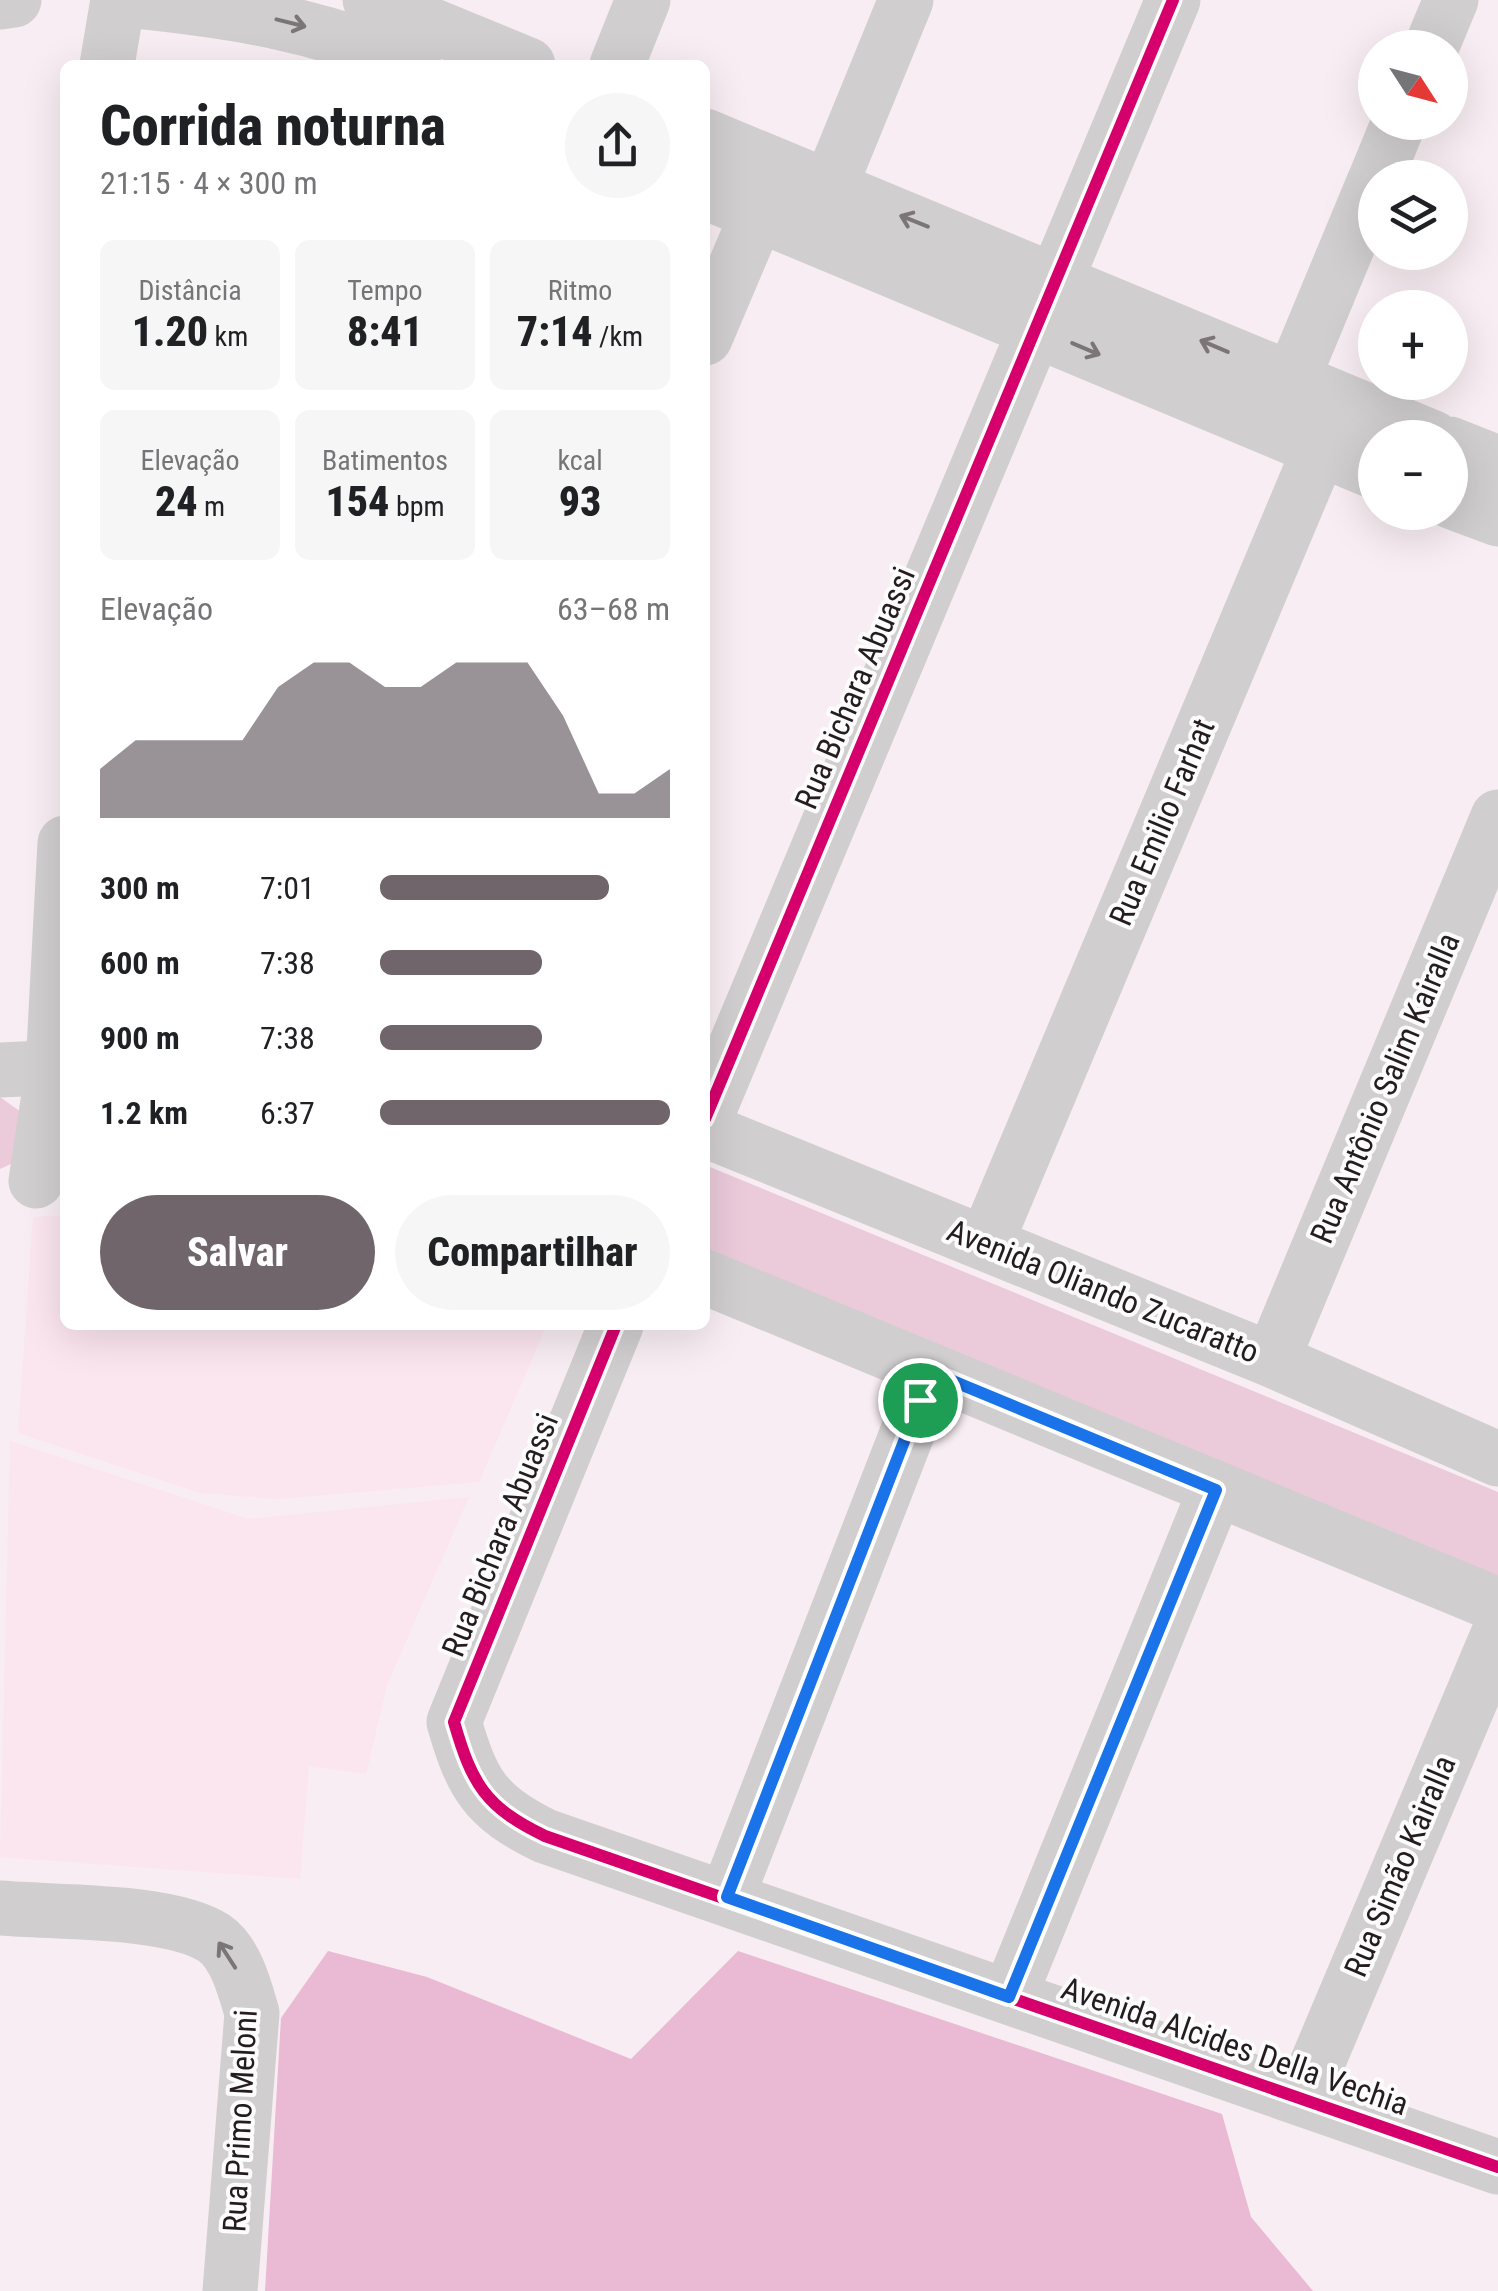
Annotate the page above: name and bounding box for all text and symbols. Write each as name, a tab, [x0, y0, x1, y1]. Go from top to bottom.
one-way arrow	[274, 15, 306, 33]
north arrow	[1358, 30, 1468, 140]
map controls	[1358, 30, 1468, 530]
button: share	[565, 93, 670, 198]
text: Corrida noturna	[100, 94, 446, 158]
button: layers	[1358, 160, 1468, 270]
text: 21:15 · 4 × 300 m	[100, 164, 318, 202]
one-way arrow	[900, 210, 930, 228]
text: Distância	[138, 274, 242, 307]
text: Tempo	[347, 274, 423, 307]
text: Ritmo	[548, 274, 612, 307]
button: +	[1358, 290, 1468, 400]
text: 1.20	[132, 307, 208, 356]
text: 8:41	[347, 307, 423, 356]
text: 7:14	[517, 307, 593, 356]
text: km	[208, 320, 248, 353]
text: /km	[593, 320, 643, 353]
one-way arrow	[1199, 336, 1230, 354]
one-way arrow	[1071, 342, 1101, 360]
button: −	[1358, 420, 1468, 530]
text: Elevação	[141, 444, 239, 477]
text: Batimentos	[322, 444, 448, 477]
text: kcal	[557, 444, 603, 477]
text: 24	[155, 477, 198, 526]
text: 154	[325, 477, 389, 526]
text: 93	[559, 477, 601, 526]
text: m	[198, 490, 225, 523]
text: bpm	[389, 490, 445, 523]
street label: Rua Bichara Abuassi	[787, 561, 923, 815]
text: Elevação	[100, 590, 213, 628]
text: 63–68 m	[557, 590, 670, 628]
street label: Rua Emilio Farhat	[1101, 713, 1223, 931]
text: 300 m	[100, 869, 180, 907]
text: 7:01	[260, 869, 315, 907]
street label: Rua Antônio Salim Kairalla	[1302, 927, 1468, 1249]
text: 600 m	[100, 944, 180, 982]
text: 7:38	[260, 944, 315, 982]
text: 900 m	[100, 1019, 180, 1057]
text: 7:38	[260, 1019, 315, 1057]
text: 1.2 km	[100, 1094, 188, 1132]
text: 6:37	[260, 1094, 315, 1132]
button: Salvar	[100, 1195, 375, 1310]
button: Compartilhar	[395, 1195, 670, 1310]
street label: Avenida Oliando Zucaratto	[942, 1211, 1264, 1371]
pin	[878, 1358, 963, 1443]
icon: arrive	[893, 1373, 948, 1428]
street label: Rua Bichara Abuassi	[434, 1408, 566, 1662]
street label: Rua Simão Kairalla	[1336, 1750, 1464, 1982]
one-way arrow	[217, 1941, 238, 1970]
street label: Avenida Alcides Della Vechia	[1057, 1969, 1413, 2123]
street label: Rua Primo Meloni	[215, 2009, 265, 2233]

